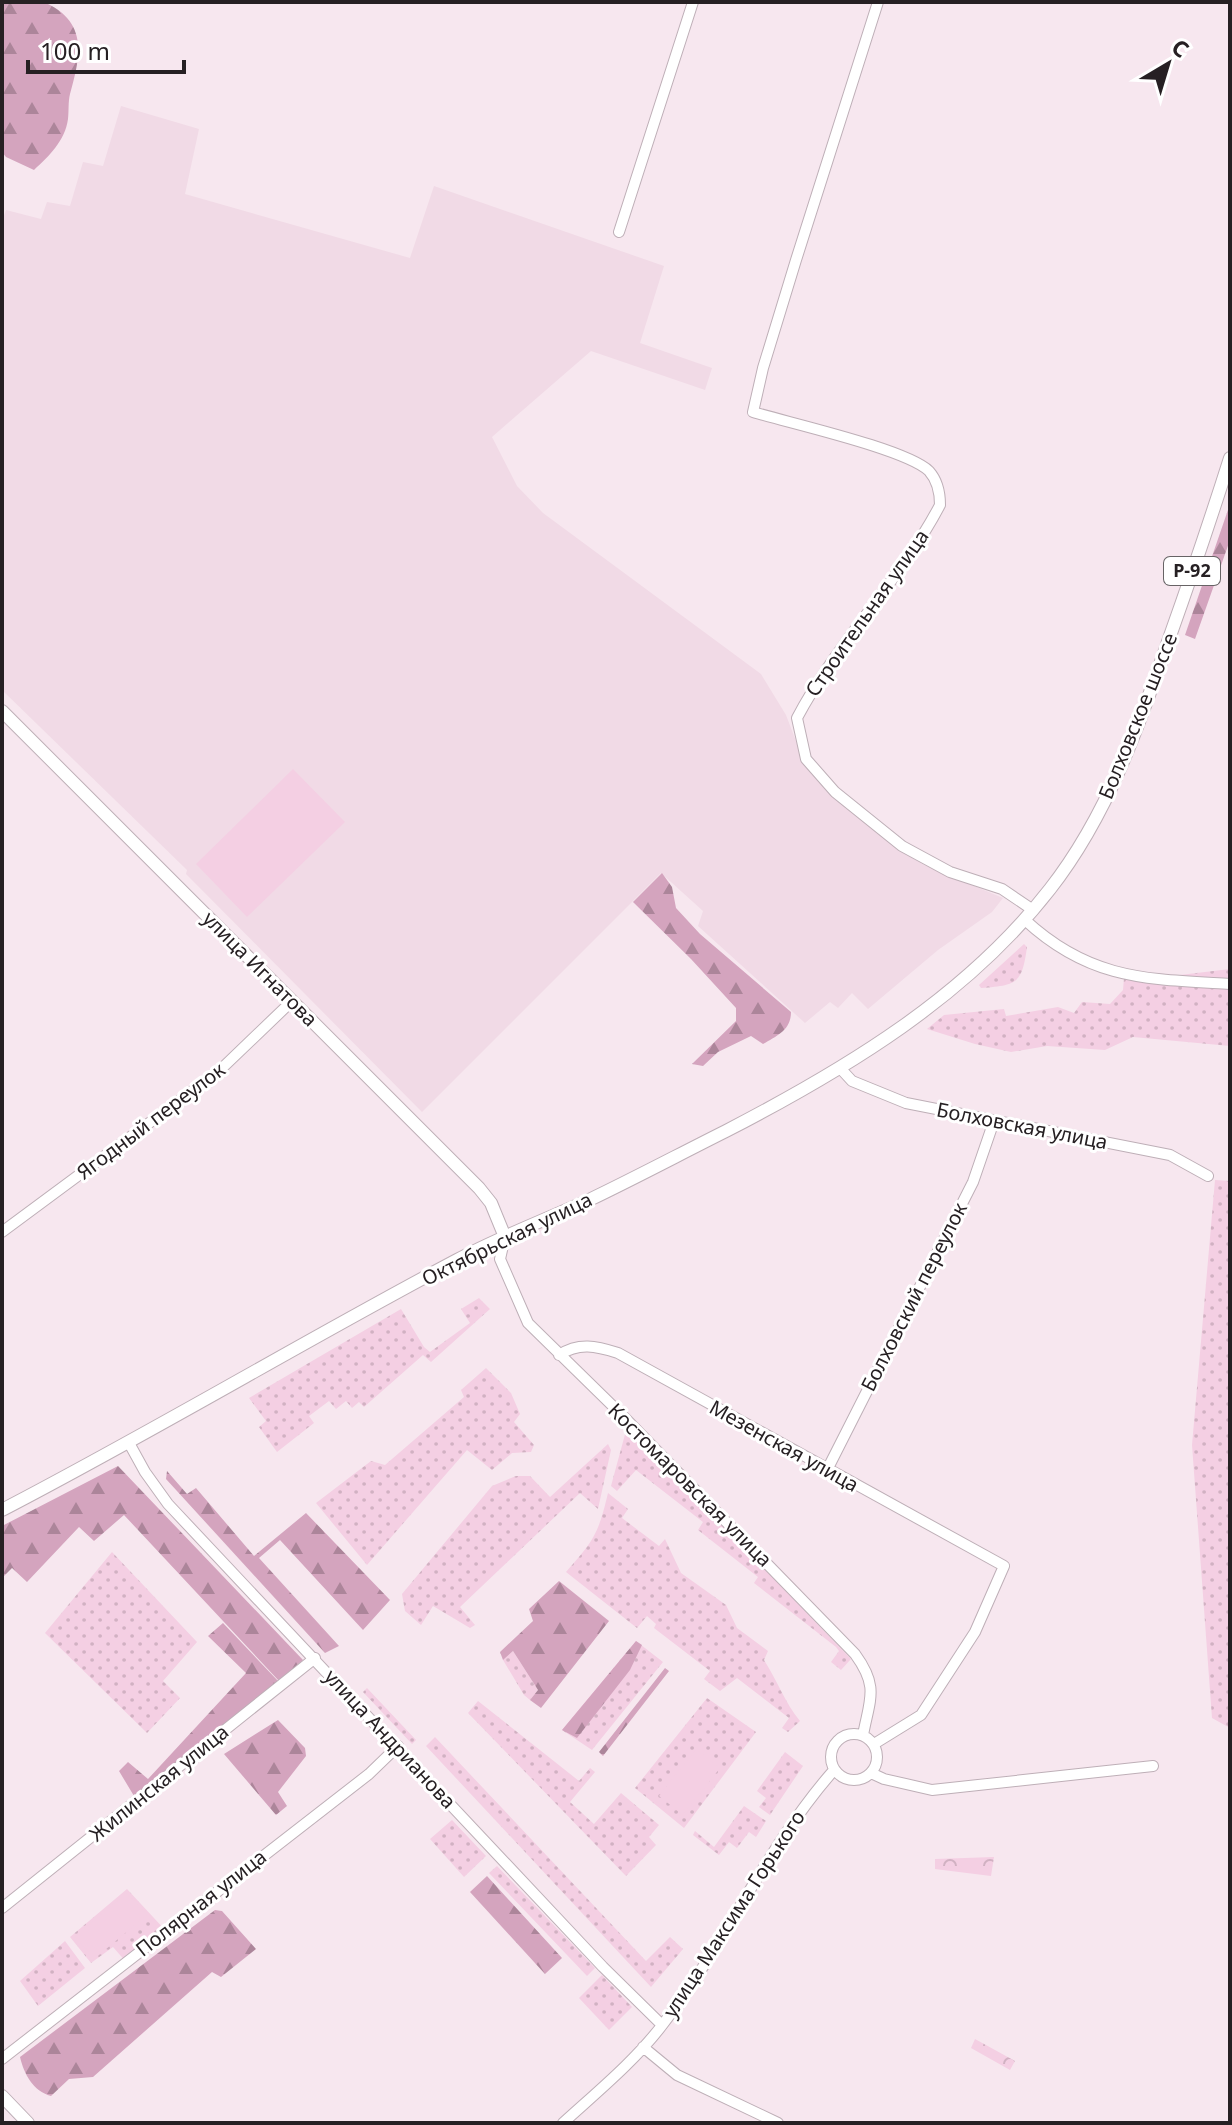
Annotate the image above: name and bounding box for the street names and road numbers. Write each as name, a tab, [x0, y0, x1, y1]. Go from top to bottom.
street label: Строительная улица	[799, 524, 934, 702]
road number: Р-92	[1164, 557, 1220, 585]
street label: Болховское шоссе	[1092, 629, 1183, 803]
street label: улица Игнатова	[197, 905, 324, 1032]
street label: Ягодный переулок	[71, 1056, 231, 1185]
street label: Болховская улица	[934, 1096, 1110, 1155]
street label: Октябрьская улица	[417, 1186, 596, 1292]
street label: Болховский переулок	[854, 1197, 973, 1396]
street label: Мезенская улица	[705, 1393, 864, 1498]
street label: Костомаровская улица	[603, 1397, 778, 1572]
street label: улица Андрианова	[319, 1663, 462, 1814]
street label: Жилинская улица	[84, 1718, 234, 1847]
street label: улица Максима Горького	[656, 1805, 811, 2023]
street label: Полярная улица	[130, 1843, 272, 1962]

